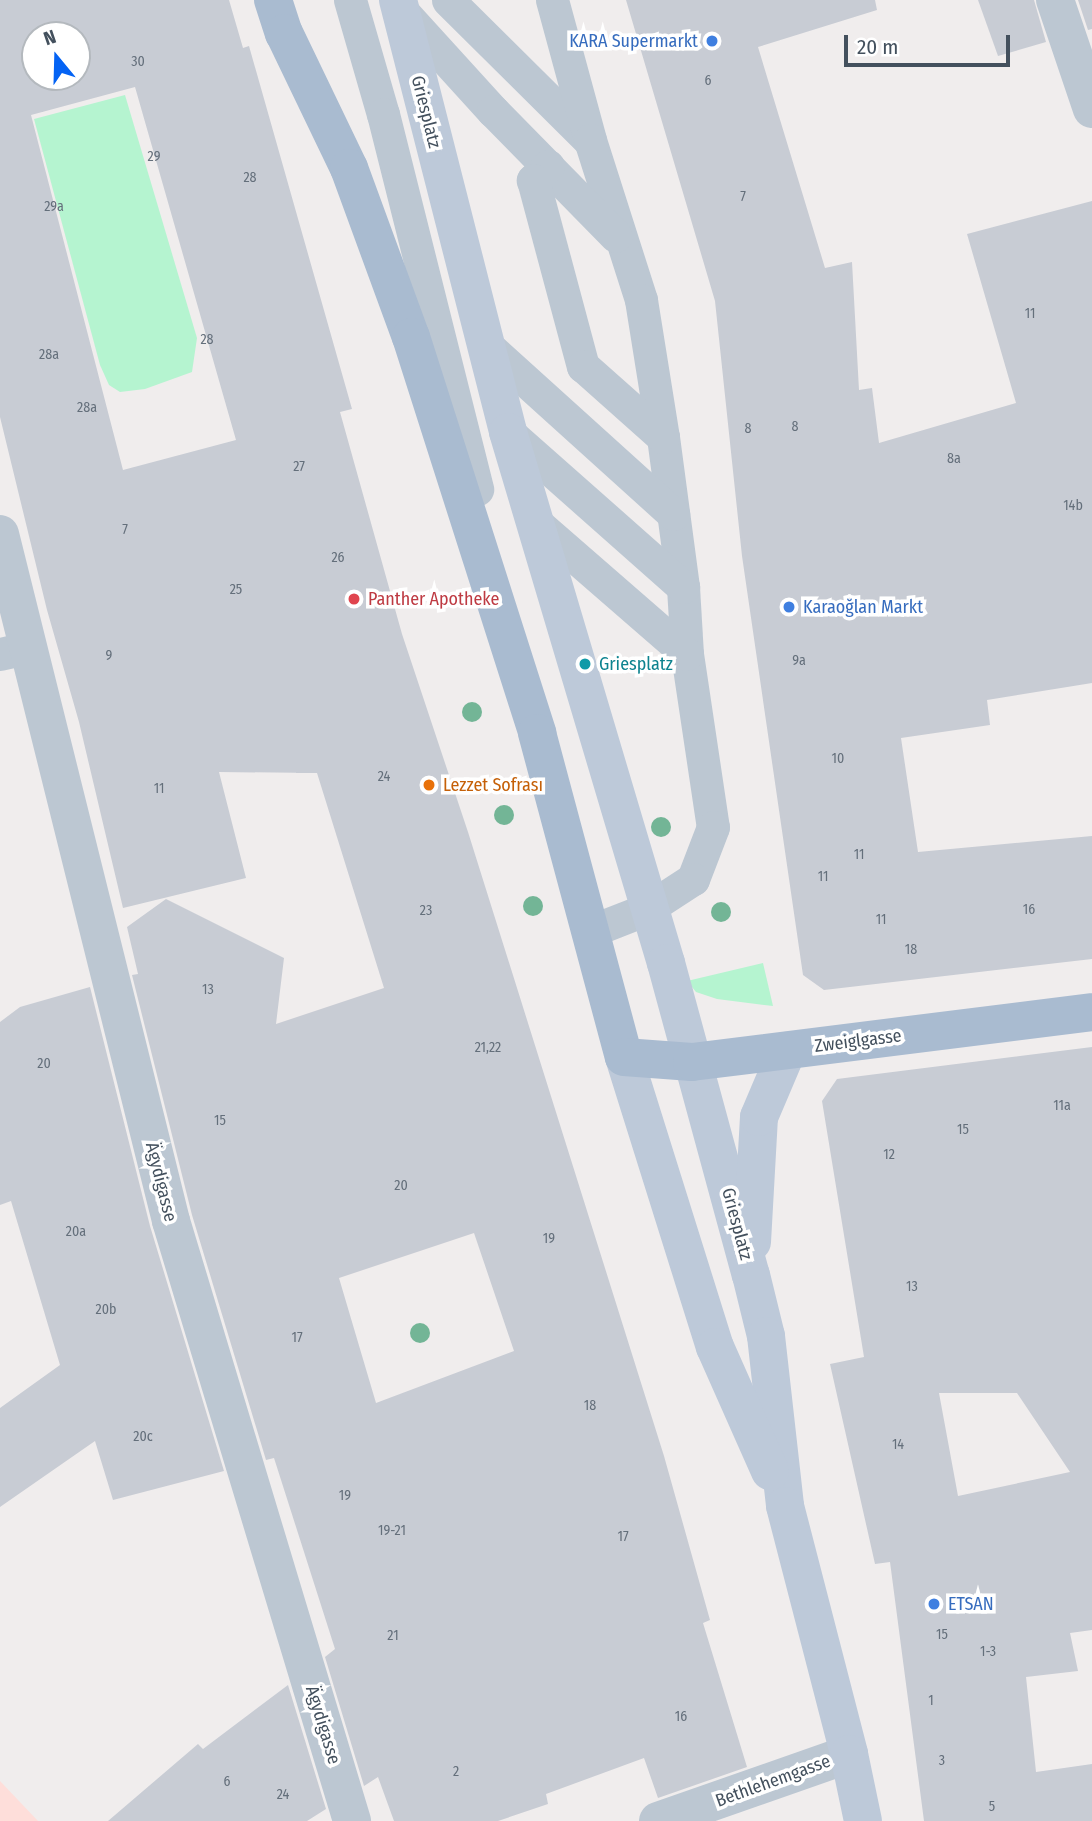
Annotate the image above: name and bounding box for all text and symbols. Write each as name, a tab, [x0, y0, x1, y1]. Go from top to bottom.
north arrow	[21, 21, 91, 91]
scale bar	[847, 21, 1013, 65]
text: N	[41, 25, 59, 50]
place label: KARA Supermarkt	[569, 30, 698, 52]
marker: KARA Supermarkt	[704, 33, 720, 49]
text: 20 m	[857, 34, 898, 60]
house number: 30	[131, 54, 145, 70]
house number: 6	[705, 73, 711, 89]
street label: Griesplatz	[407, 74, 445, 150]
house number: 29	[148, 149, 160, 165]
house number: 28	[243, 170, 257, 186]
house number: 7	[740, 189, 746, 205]
house number: 29a	[44, 199, 64, 215]
house number: 11	[1025, 306, 1035, 322]
house number: 28	[200, 332, 214, 348]
house number: 28a	[39, 347, 59, 363]
house number: 28a	[77, 400, 97, 416]
house number: 8	[792, 419, 798, 435]
house number: 8	[745, 421, 751, 437]
house number: 8a	[947, 451, 961, 467]
house number: 27	[293, 459, 305, 475]
house number: 14b	[1063, 498, 1083, 514]
house number: 7	[122, 522, 128, 538]
house number: 26	[331, 550, 345, 566]
house number: 25	[230, 582, 242, 598]
place label: Panther Apotheke	[368, 588, 499, 610]
marker: Panther Apotheke	[346, 591, 362, 607]
place label: Karaoğlan Markt	[803, 596, 923, 618]
marker: Karaoğlan Markt	[781, 599, 797, 615]
house number: 9	[106, 648, 112, 664]
place label: Griesplatz	[599, 653, 673, 675]
house number: 9a	[792, 653, 806, 669]
marker: Griesplatz	[577, 656, 593, 672]
house number: 10	[832, 751, 844, 767]
house number: 24	[378, 769, 390, 785]
place label: Lezzet Sofrası	[443, 774, 543, 796]
marker: Lezzet Sofrası	[421, 777, 437, 793]
house number: 11	[154, 781, 164, 797]
house number: 11	[854, 847, 864, 863]
house number: 11	[818, 869, 828, 885]
house number: 16	[1023, 902, 1035, 918]
house number: 23	[420, 903, 432, 919]
house number: 11	[876, 912, 886, 928]
house number: 18	[905, 942, 917, 958]
house number: 13	[202, 982, 214, 998]
street label: Zweiglgasse	[813, 1025, 903, 1057]
house number: 21,22	[475, 1040, 501, 1056]
house number: 20	[37, 1056, 51, 1072]
house number: 11a	[1053, 1098, 1071, 1114]
house number: 15	[214, 1113, 226, 1129]
house number: 15	[957, 1122, 969, 1138]
street label: Ägydigasse	[141, 1140, 181, 1224]
house number: 12	[883, 1147, 895, 1163]
house number: 20	[394, 1178, 408, 1194]
street label: Griesplatz	[717, 1186, 757, 1262]
house number: 20a	[66, 1224, 86, 1240]
house number: 19	[543, 1231, 555, 1247]
house number: 13	[906, 1279, 918, 1295]
house number: 20b	[96, 1302, 116, 1318]
house number: 17	[291, 1330, 303, 1346]
house number: 18	[584, 1398, 596, 1414]
house number: 20c	[133, 1429, 153, 1445]
house number: 14	[892, 1437, 904, 1453]
house number: 19	[339, 1488, 351, 1504]
house number: 19-21	[378, 1523, 406, 1539]
house number: 17	[617, 1529, 629, 1545]
place label: ETSAN	[948, 1593, 994, 1615]
marker: ETSAN	[926, 1596, 942, 1612]
house number: 15	[936, 1627, 948, 1643]
house number: 21	[387, 1628, 399, 1644]
house number: 1-3	[980, 1644, 996, 1660]
street label: Ägydigasse	[301, 1683, 345, 1767]
house number: 1	[928, 1693, 934, 1709]
house number: 16	[675, 1709, 687, 1725]
street label: Bethlehemgasse	[713, 1750, 833, 1812]
house number: 3	[939, 1753, 945, 1769]
house number: 2	[453, 1764, 459, 1780]
house number: 6	[224, 1774, 230, 1790]
house number: 24	[277, 1787, 289, 1803]
house number: 5	[989, 1799, 995, 1815]

